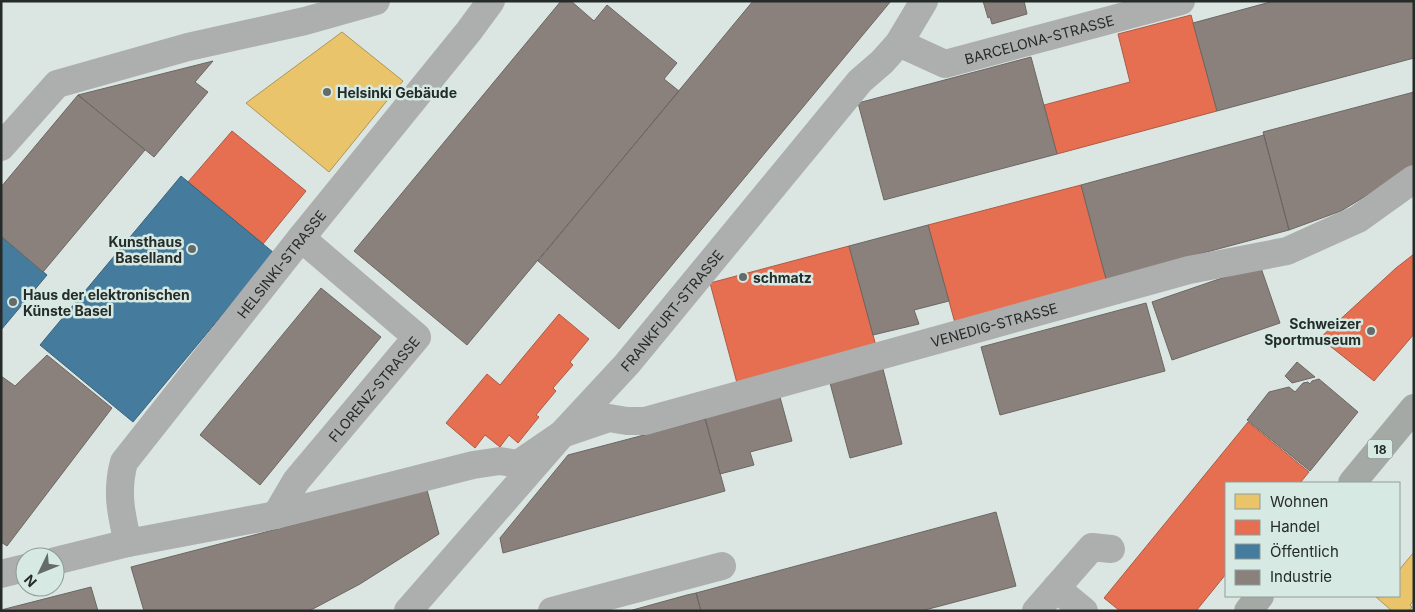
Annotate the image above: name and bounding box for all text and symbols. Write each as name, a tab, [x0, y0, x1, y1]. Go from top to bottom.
street label: BARCELONA-STRASSE	[963, 11, 1116, 67]
place label: Helsinki Gebäude	[337, 84, 457, 101]
marker: Helsinki Gebäude	[321, 86, 333, 98]
street label: HELSINKI-STRASSE	[233, 206, 329, 321]
place label: Kunsthaus Baselland	[109, 233, 182, 266]
marker: Kunsthaus Baselland	[186, 243, 198, 255]
street label: FRANKFURT-STRASSE	[617, 246, 726, 374]
place label: schmatz	[753, 269, 812, 286]
marker: schmatz	[737, 271, 749, 283]
place label: Haus der elektronischen Künste Basel	[23, 286, 190, 319]
marker: Haus der elektronischen Künste Basel	[7, 296, 19, 308]
street label: VENEDIG-STRASSE	[929, 298, 1059, 350]
place label: Schweizer Sportmuseum	[1264, 315, 1361, 348]
marker: Schweizer Sportmuseum	[1365, 325, 1377, 337]
street label: FLORENZ-STRASSE	[324, 333, 423, 445]
road number: 18	[1368, 439, 1392, 458]
legend	[1225, 482, 1400, 597]
text: Wohnen	[1270, 492, 1328, 511]
text: Handel	[1270, 517, 1320, 536]
text: Öffentlich	[1270, 542, 1339, 561]
north arrow	[15, 547, 65, 597]
text: Industrie	[1270, 567, 1332, 586]
text: N	[20, 572, 40, 591]

